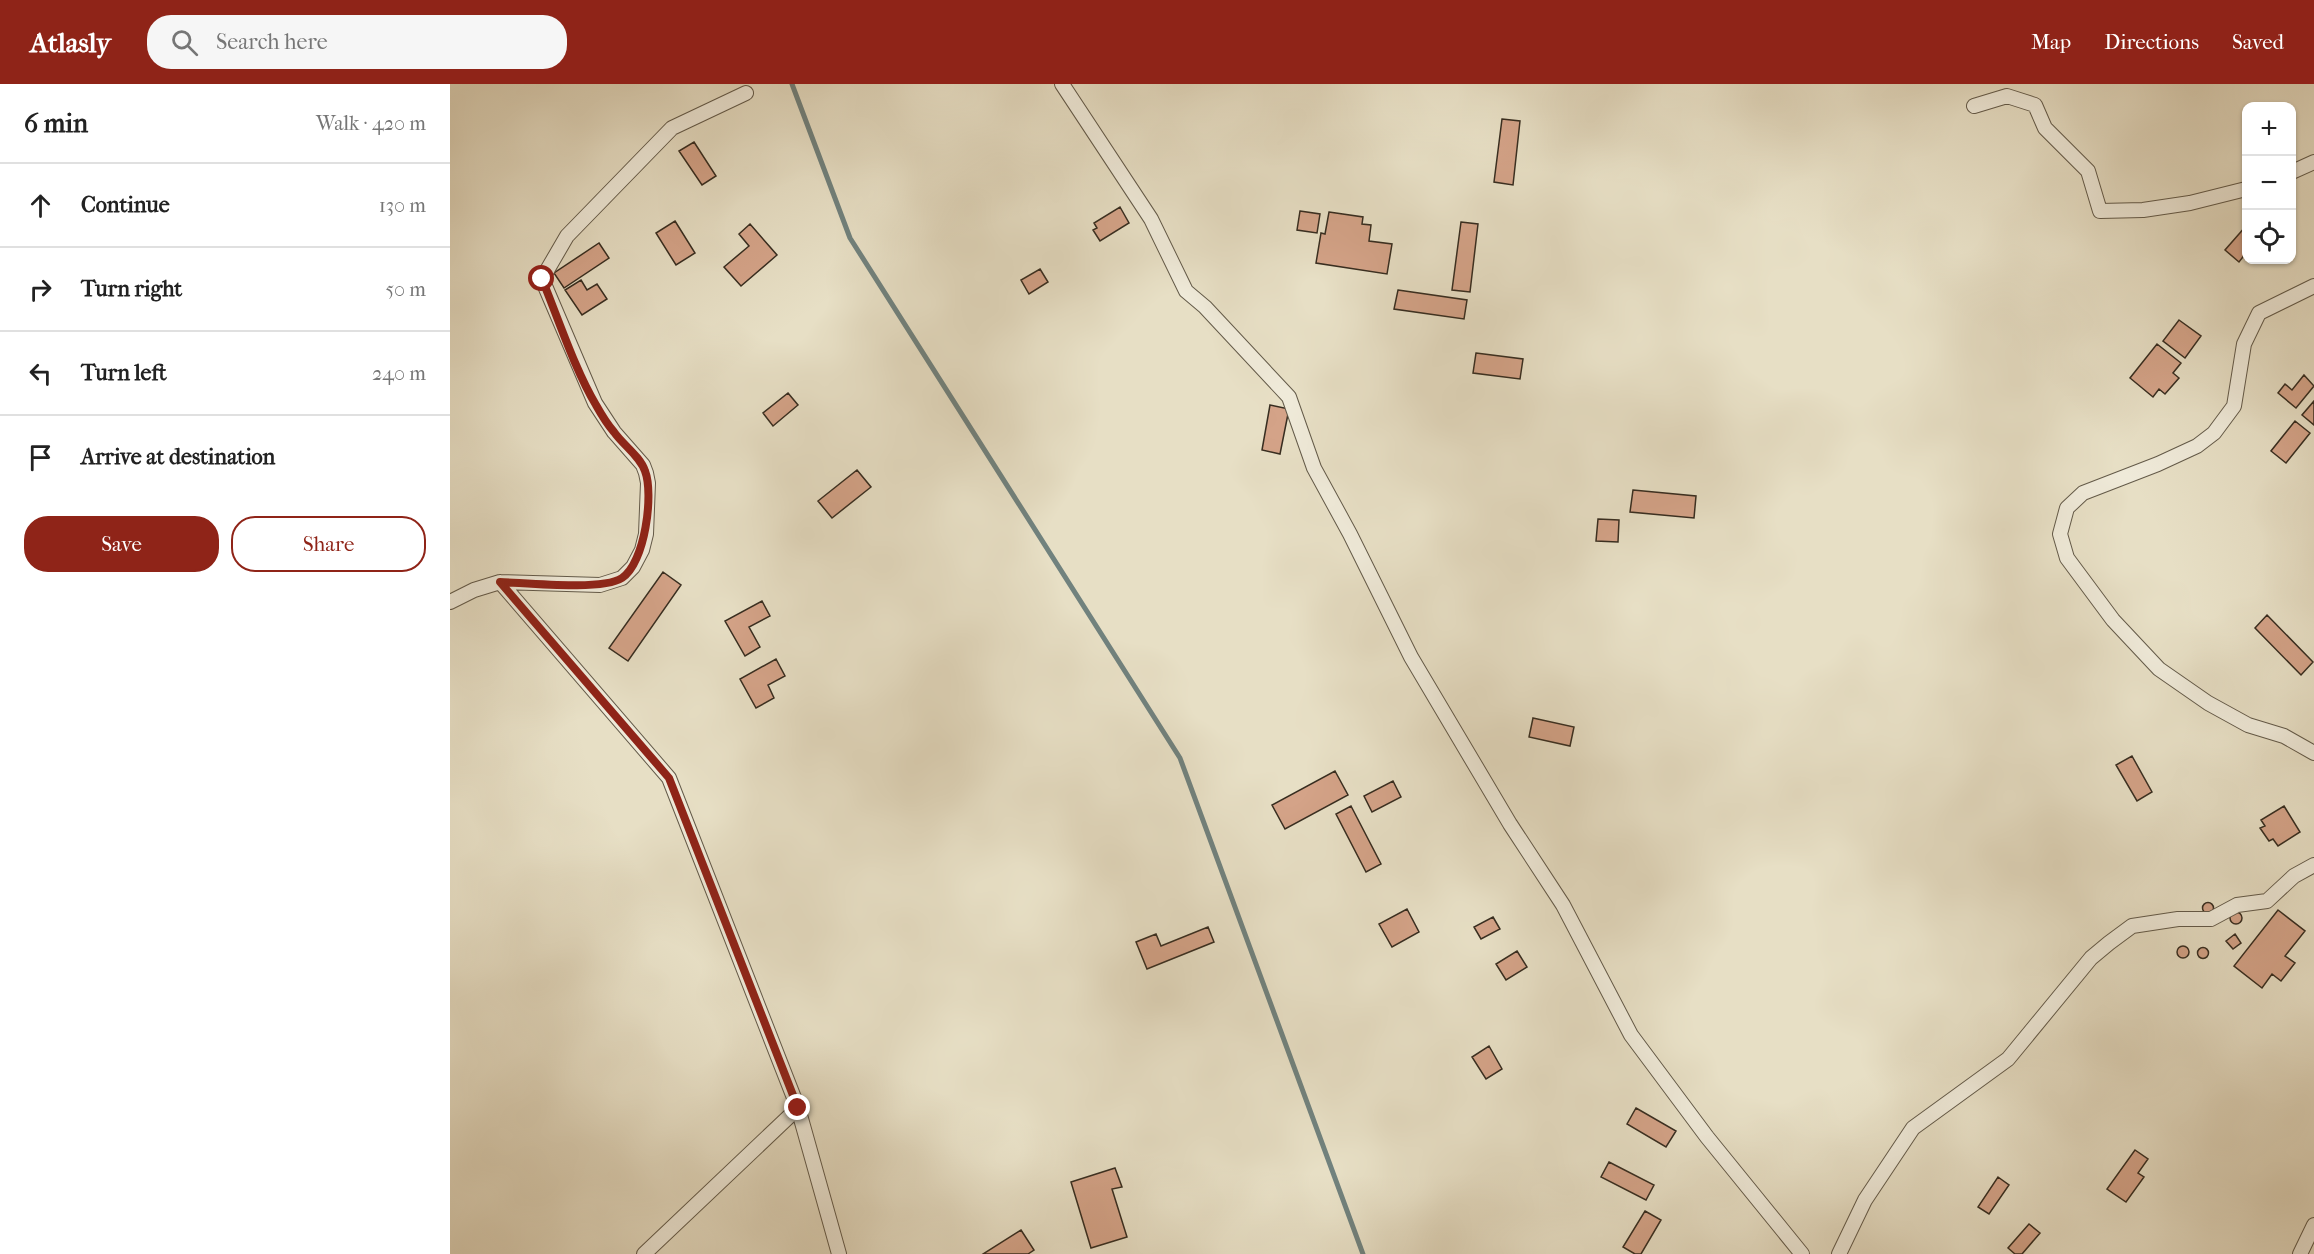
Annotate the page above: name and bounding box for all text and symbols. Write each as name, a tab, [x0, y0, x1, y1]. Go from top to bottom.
search box	[147, 15, 567, 69]
text: Atlasly	[30, 26, 111, 59]
icon: search	[168, 26, 201, 59]
text: Search here	[216, 29, 328, 55]
text: Map	[2031, 30, 2071, 54]
text: Directions	[2104, 30, 2199, 54]
text: Saved	[2232, 30, 2284, 54]
map controls	[2242, 102, 2296, 264]
button: +	[2242, 102, 2296, 156]
text: 6 min	[24, 108, 88, 139]
text: Walk · 420 m	[316, 112, 426, 135]
button: −	[2242, 156, 2296, 210]
icon: ahead	[24, 189, 57, 222]
text: Continue	[81, 192, 170, 218]
text: 130 m	[379, 194, 426, 217]
button: locate	[2242, 210, 2296, 264]
route start	[528, 265, 554, 291]
icon: right	[24, 273, 57, 306]
text: Turn right	[81, 276, 182, 302]
text: 50 m	[385, 278, 426, 301]
icon: left	[24, 357, 57, 390]
text: Turn left	[81, 360, 167, 386]
text: 240 m	[372, 362, 426, 385]
icon: arrive	[24, 441, 57, 474]
text: Arrive at destination	[81, 444, 275, 470]
button: Save	[24, 516, 219, 572]
button: Share	[231, 516, 426, 572]
route end	[784, 1094, 810, 1120]

